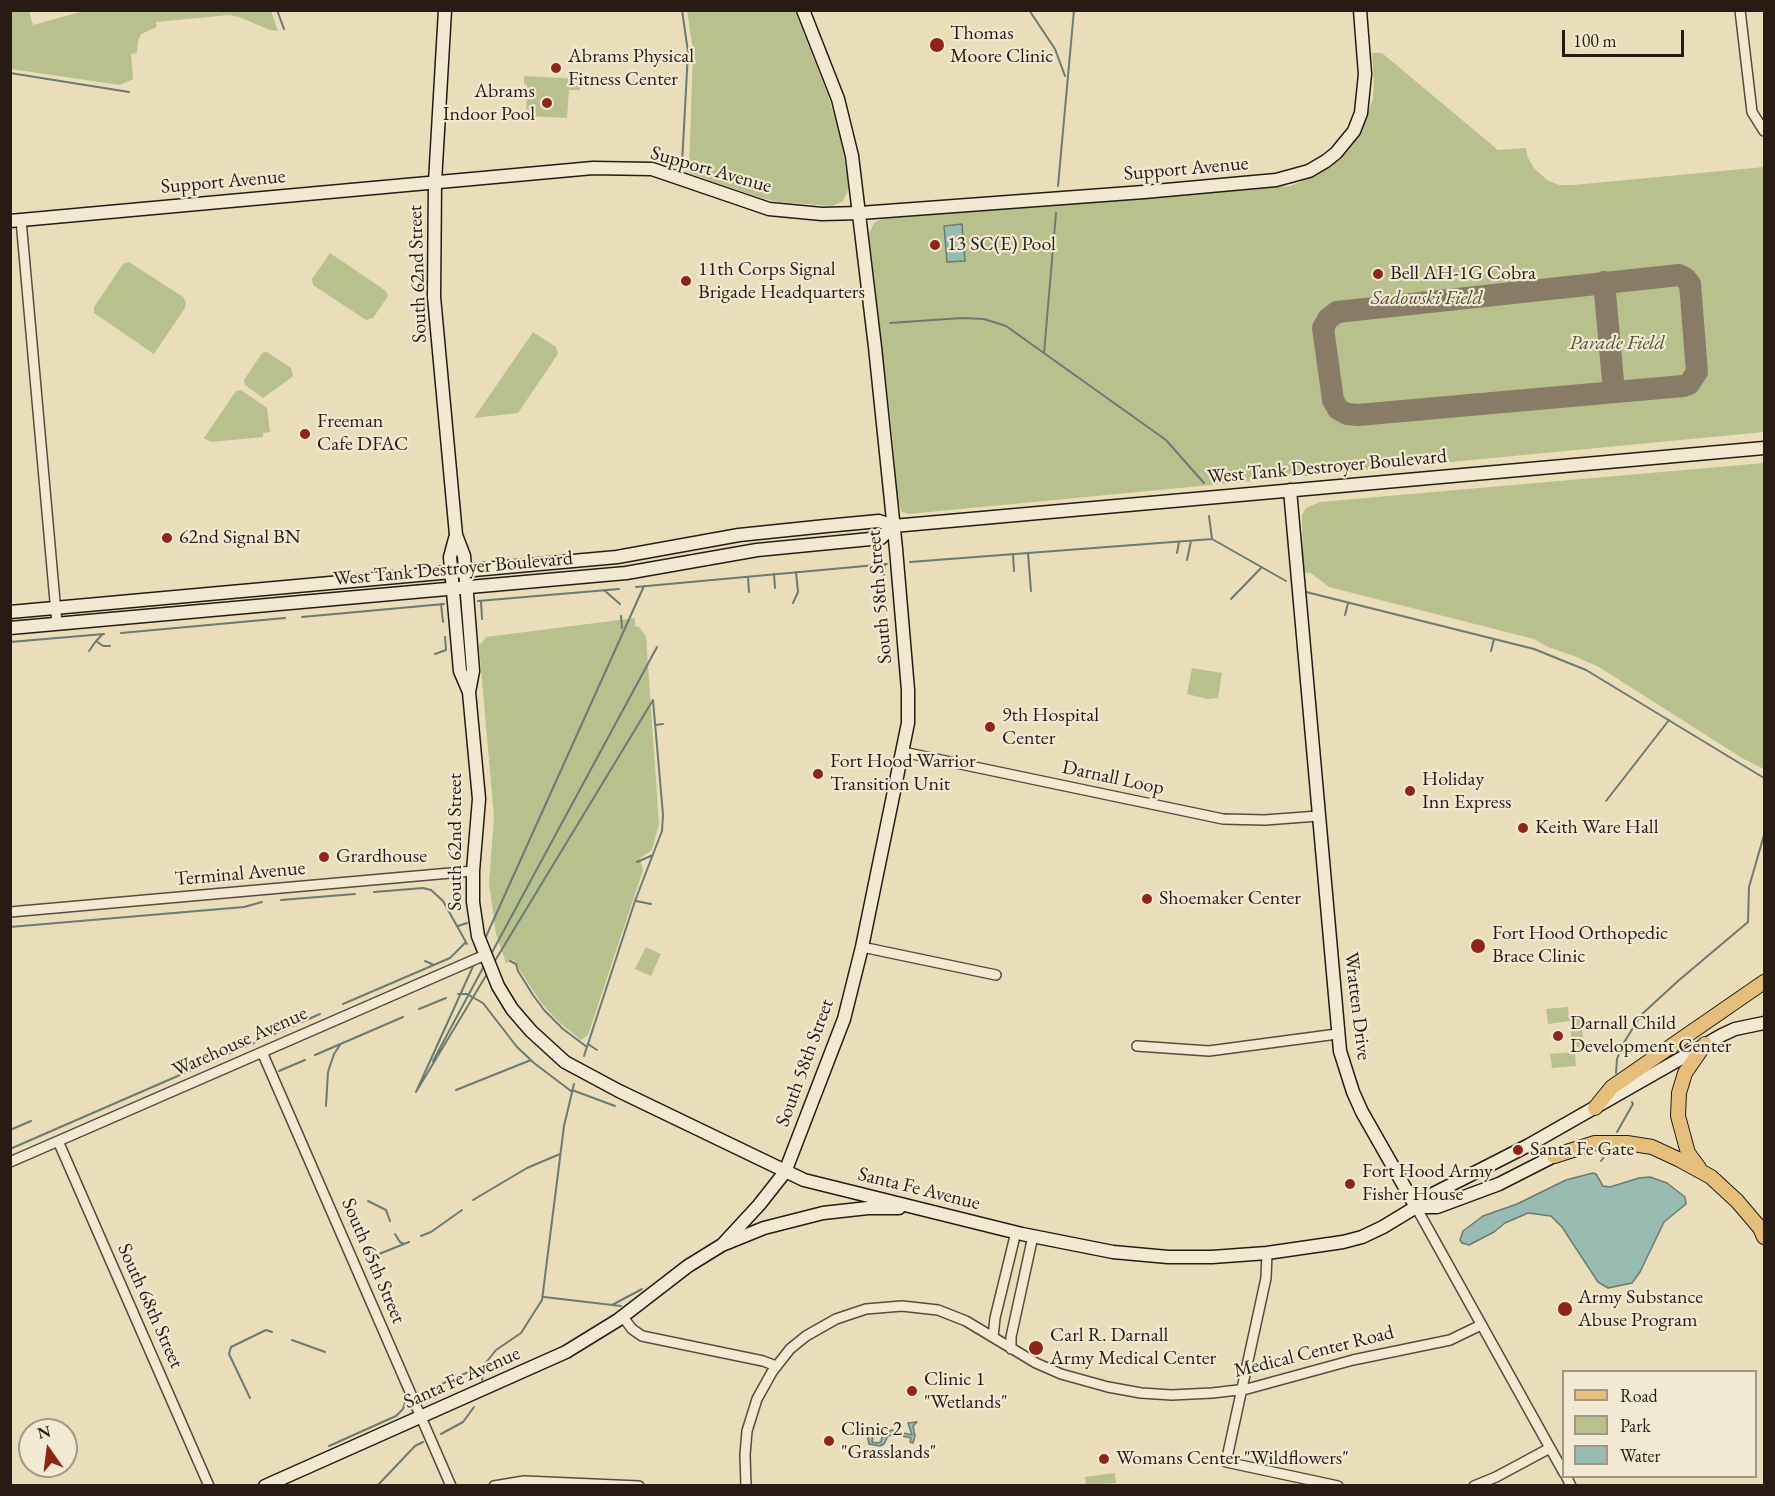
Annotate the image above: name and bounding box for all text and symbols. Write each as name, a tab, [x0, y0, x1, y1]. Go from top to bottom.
scale bar	[1565, 18, 1686, 56]
place label: Thomas Moore Clinic	[950, 22, 1053, 69]
text: 100 m	[1573, 29, 1617, 52]
marker: Thomas Moore Clinic	[928, 36, 946, 54]
place label: Abrams Physical Fitness Center	[568, 45, 694, 92]
marker: Abrams Physical Fitness Center	[549, 61, 563, 75]
place label: Abrams Indoor Pool	[443, 80, 535, 127]
marker: Abrams Indoor Pool	[540, 96, 554, 110]
street label: Support Avenue	[648, 141, 774, 199]
street label: Support Avenue	[1123, 152, 1249, 186]
street label: Support Avenue	[160, 165, 286, 199]
street label: South 62nd Street	[404, 205, 432, 343]
place label: 13 SC(E) Pool	[947, 233, 1056, 257]
marker: 13 SC(E) Pool	[928, 238, 942, 252]
place label: 11th Corps Signal Brigade Headquarters	[698, 258, 865, 305]
place label: Bell AH-1G Cobra	[1390, 262, 1536, 286]
marker: Bell AH-1G Cobra	[1371, 267, 1385, 281]
marker: 11th Corps Signal Brigade Headquarters	[679, 274, 693, 288]
park label: Sadowski Field	[1371, 287, 1483, 311]
park label: Parade Field	[1569, 332, 1665, 356]
place label: Freeman Cafe DFAC	[317, 410, 408, 457]
marker: Freeman Cafe DFAC	[298, 427, 312, 441]
street label: West Tank Destroyer Boulevard	[1206, 445, 1448, 489]
place label: 62nd Signal BN	[179, 526, 301, 550]
street label: South 58th Street	[862, 529, 898, 665]
marker: 62nd Signal BN	[160, 531, 174, 545]
street label: West Tank Destroyer Boulevard	[332, 547, 574, 591]
place label: 9th Hospital Center	[1002, 704, 1099, 751]
marker: 9th Hospital Center	[983, 720, 997, 734]
place label: Fort Hood Warrior Transition Unit	[830, 750, 976, 797]
street label: Darnall Loop	[1060, 755, 1166, 801]
marker: Fort Hood Warrior Transition Unit	[811, 767, 825, 781]
place label: Holiday Inn Express	[1422, 768, 1512, 815]
street label: South 62nd Street	[444, 773, 468, 911]
marker: Holiday Inn Express	[1403, 784, 1417, 798]
place label: Keith Ware Hall	[1535, 816, 1658, 840]
marker: Keith Ware Hall	[1516, 821, 1530, 835]
place label: Grardhouse	[336, 845, 427, 869]
marker: Grardhouse	[317, 850, 331, 864]
street label: Terminal Avenue	[174, 856, 306, 892]
place label: Shoemaker Center	[1159, 887, 1301, 911]
marker: Shoemaker Center	[1140, 892, 1154, 906]
place label: Fort Hood Orthopedic Brace Clinic	[1492, 922, 1668, 969]
marker: Fort Hood Orthopedic Brace Clinic	[1469, 937, 1487, 955]
street label: Wratten Drive	[1338, 951, 1376, 1061]
street label: South 58th Street	[771, 996, 839, 1130]
street label: Warehouse Avenue	[169, 1002, 311, 1082]
place label: Darnall Child Development Center	[1570, 1012, 1732, 1059]
marker: Darnall Child Development Center	[1551, 1029, 1565, 1043]
place label: Santa Fe Gate	[1530, 1138, 1634, 1162]
marker: Santa Fe Gate	[1511, 1143, 1525, 1157]
place label: Fort Hood Army Fisher House	[1362, 1160, 1493, 1207]
street label: Santa Fe Avenue	[855, 1162, 983, 1216]
marker: Fort Hood Army Fisher House	[1343, 1177, 1357, 1191]
street label: South 65th Street	[336, 1195, 410, 1327]
street label: South 68th Street	[112, 1240, 188, 1372]
place label: Army Substance Abuse Program	[1578, 1286, 1703, 1333]
marker: Army Substance Abuse Program	[1556, 1300, 1574, 1318]
street label: Medical Center Road	[1232, 1321, 1396, 1383]
place label: Carl R. Darnall Army Medical Center	[1050, 1324, 1216, 1371]
marker: Carl R. Darnall Army Medical Center	[1027, 1339, 1045, 1357]
street label: Santa Fe Avenue	[400, 1342, 524, 1414]
place label: Clinic 1 "Wetlands"	[924, 1368, 1008, 1415]
legend	[1562, 1370, 1757, 1478]
marker: Clinic 1 "Wetlands"	[905, 1384, 919, 1398]
text: Road	[1620, 1384, 1658, 1407]
text: Park	[1620, 1414, 1651, 1437]
north arrow	[18, 1418, 78, 1478]
place label: Clinic 2 "Grasslands"	[841, 1418, 936, 1465]
text: N	[35, 1420, 53, 1444]
marker: Clinic 2 "Grasslands"	[822, 1434, 836, 1448]
text: Water	[1620, 1444, 1661, 1467]
place label: Womans Center "Wildflowers"	[1116, 1447, 1349, 1471]
marker: Womans Center "Wildflowers"	[1097, 1452, 1111, 1466]

